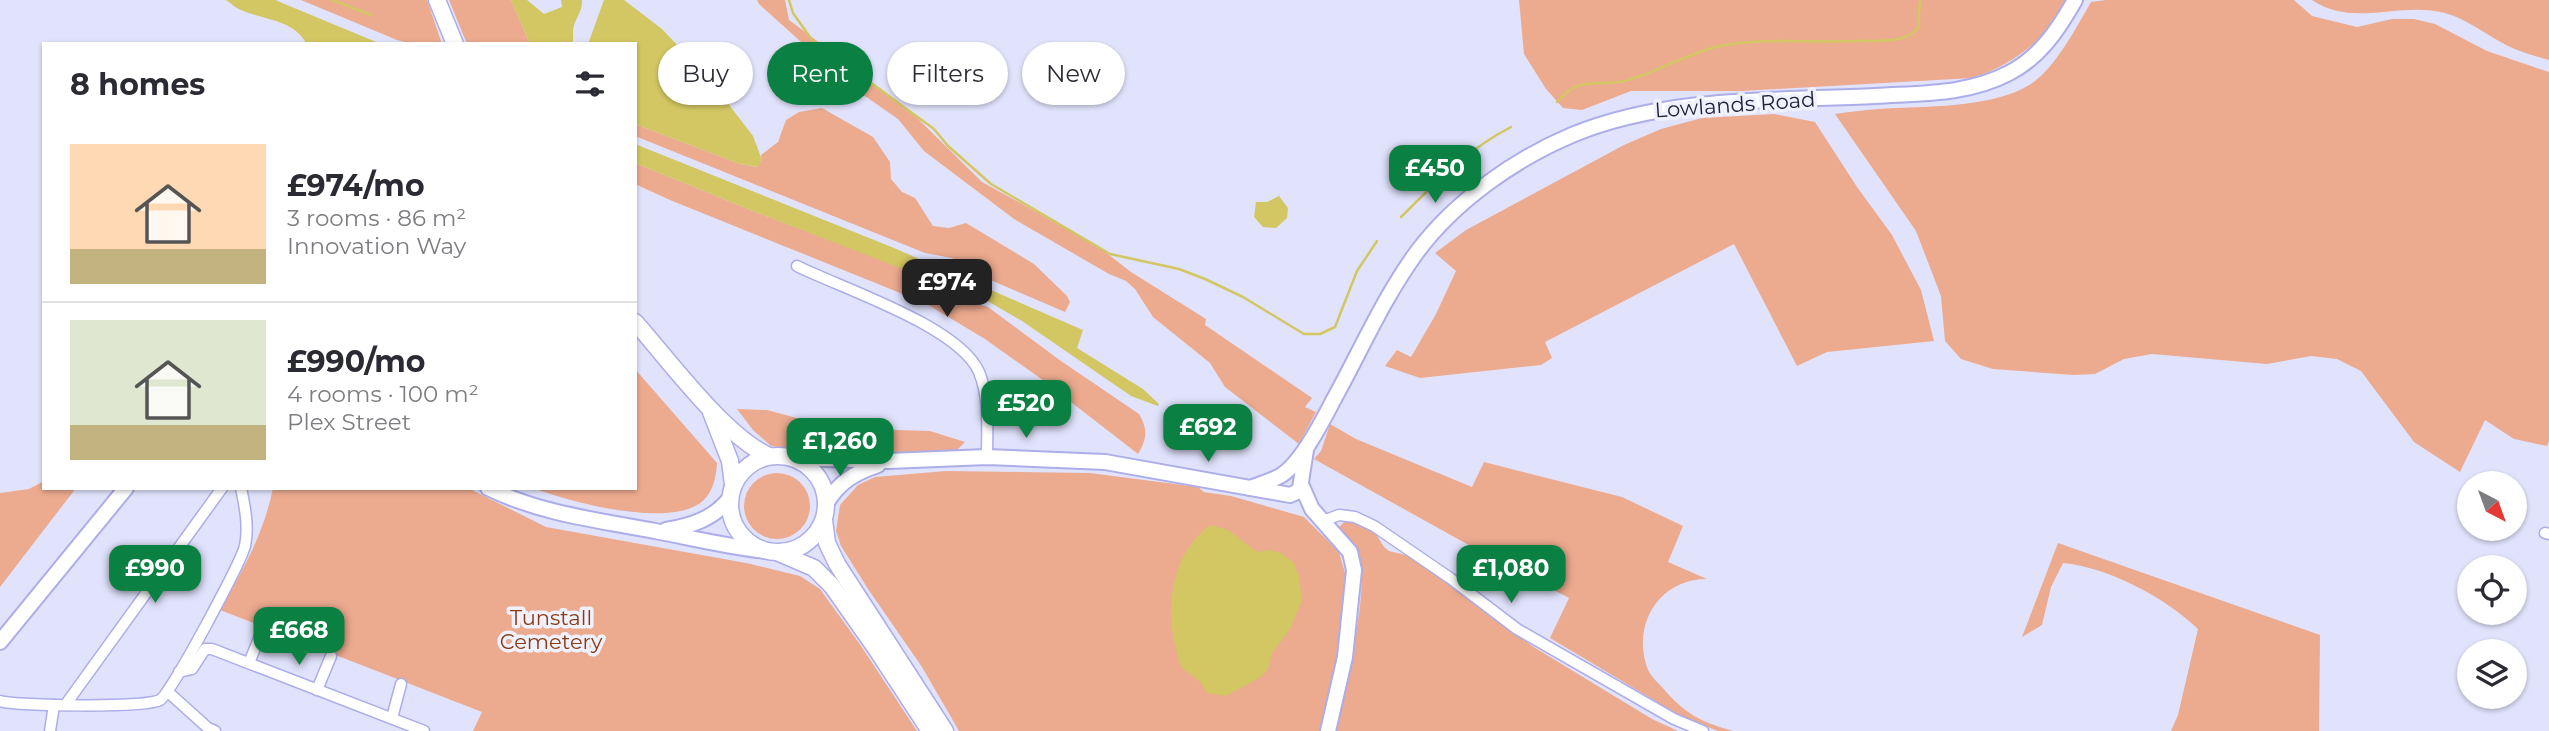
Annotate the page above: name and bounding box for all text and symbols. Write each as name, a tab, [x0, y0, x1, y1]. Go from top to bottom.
chip: Buy	[658, 42, 753, 105]
chip: Rent	[767, 42, 873, 105]
chip: Filters	[887, 42, 1008, 105]
chip: New	[1022, 42, 1125, 105]
icon: filters	[571, 65, 609, 103]
text: 8 homes	[70, 66, 205, 103]
street label: Lowlands Road	[1654, 86, 1816, 123]
pin: £450	[1394, 146, 1476, 205]
text: £450	[1405, 154, 1465, 182]
text: £974/mo	[287, 167, 425, 204]
icon: home	[126, 172, 210, 256]
text: 3 rooms · 86 m²	[287, 204, 466, 232]
text: Innovation Way	[287, 232, 466, 260]
pin: £974	[906, 260, 988, 319]
text: £974	[918, 268, 976, 296]
text: £990/mo	[287, 343, 426, 380]
icon: home	[126, 348, 210, 432]
text: 4 rooms · 100 m²	[287, 380, 479, 408]
pin: £520	[985, 380, 1067, 440]
text: £520	[997, 389, 1055, 417]
pin: £692	[1167, 405, 1249, 464]
text: Plex Street	[287, 408, 411, 436]
text: £692	[1179, 413, 1237, 441]
pin: £1,260	[783, 419, 897, 478]
text: £1,260	[803, 427, 877, 455]
north arrow	[2457, 471, 2527, 541]
map controls	[2457, 471, 2527, 709]
pin: £990	[114, 546, 196, 605]
pin: £1,080	[1454, 546, 1568, 605]
text: £990	[125, 554, 185, 582]
text: £1,080	[1473, 554, 1549, 582]
button: locate	[2457, 555, 2527, 625]
park label: Tunstall Cemetery	[500, 605, 603, 654]
pin: £668	[258, 608, 340, 667]
text: £668	[269, 616, 329, 644]
button: layers	[2457, 639, 2527, 709]

